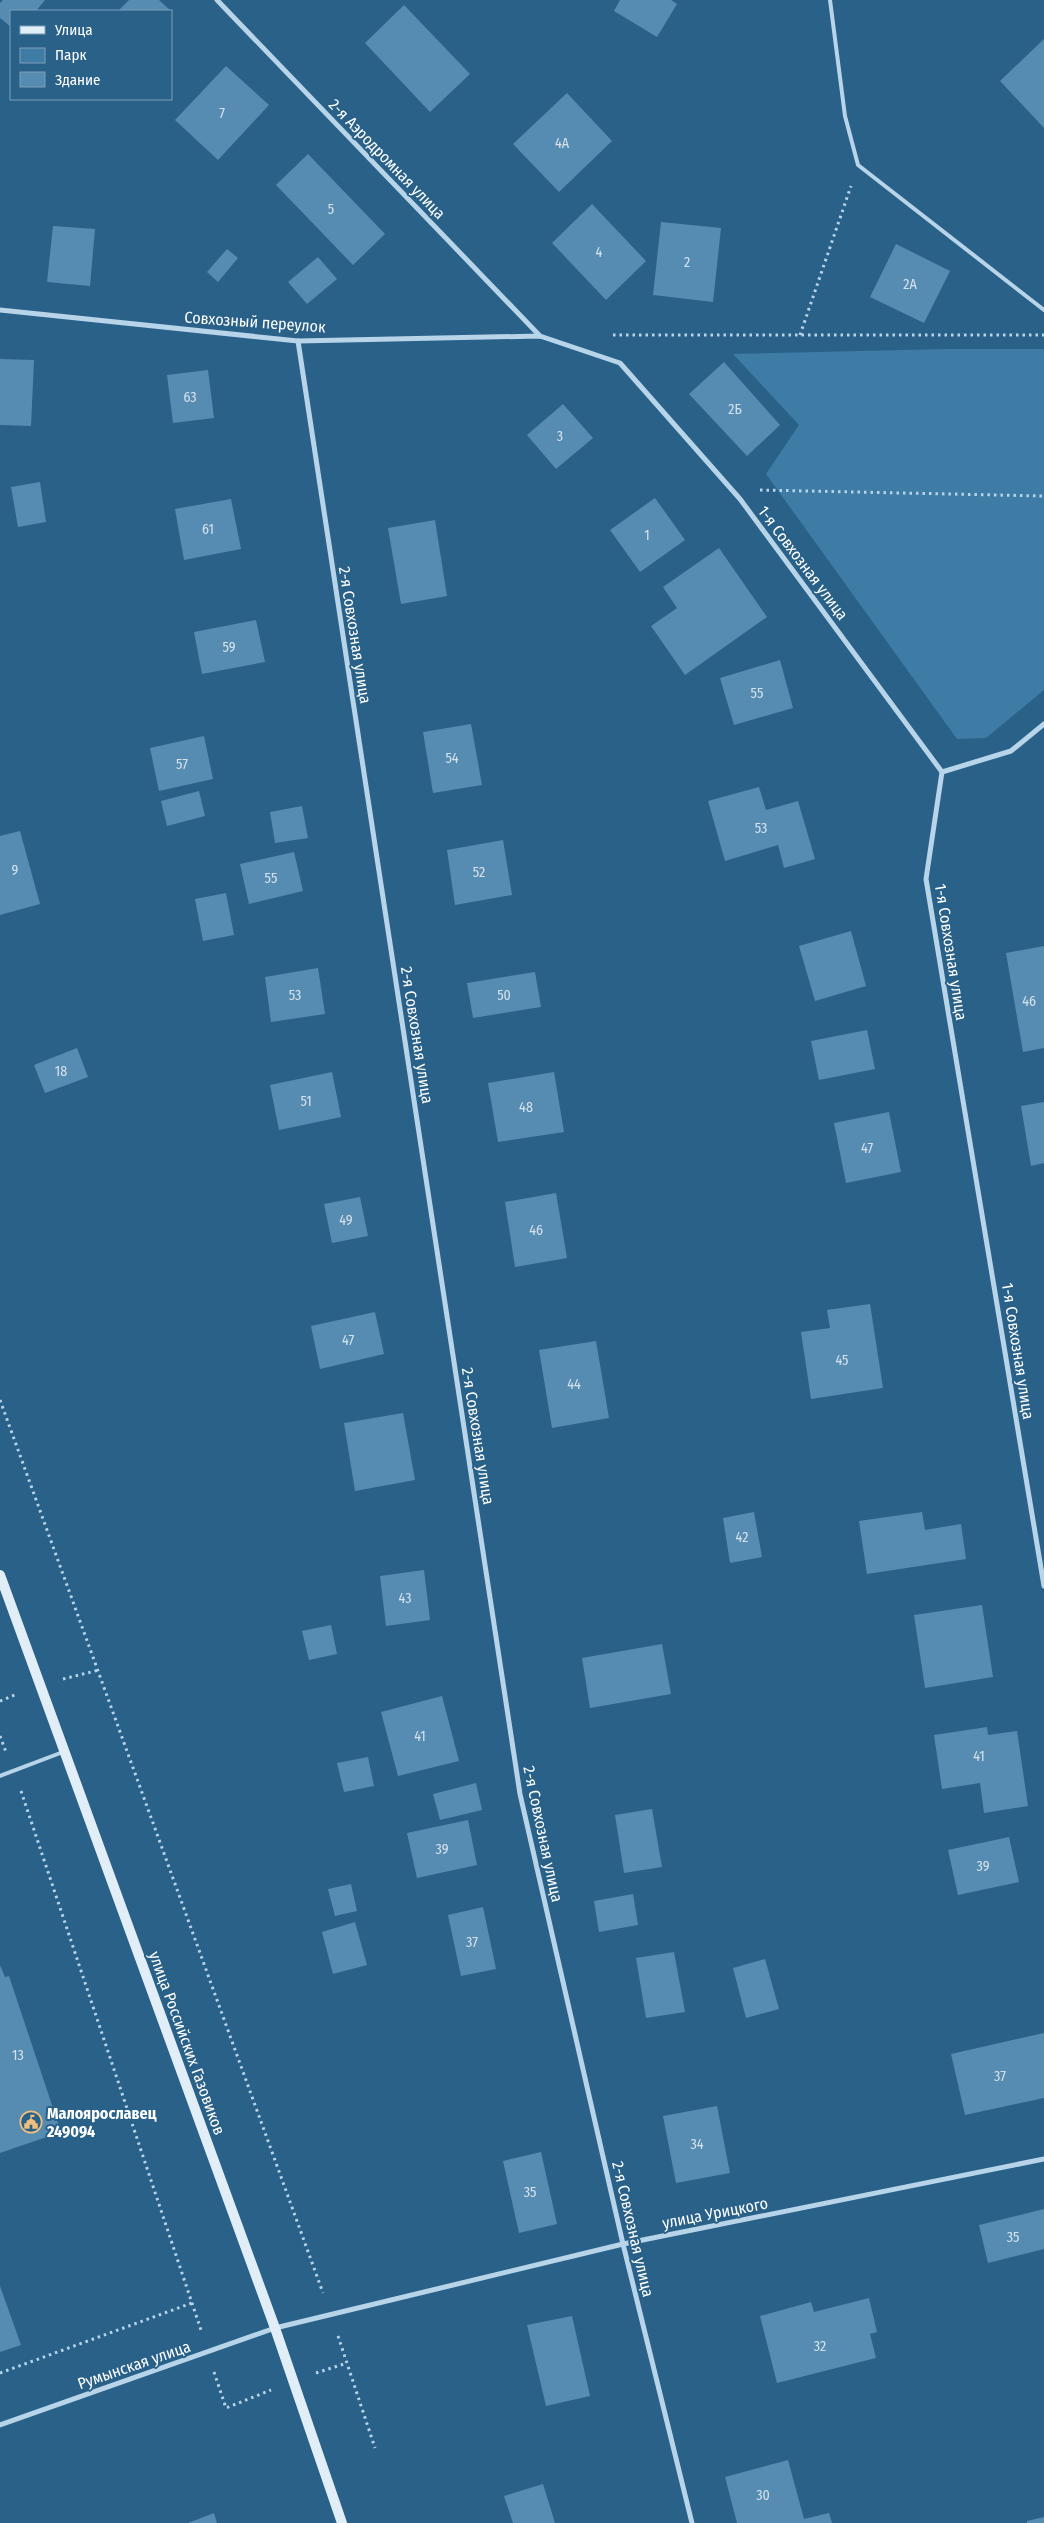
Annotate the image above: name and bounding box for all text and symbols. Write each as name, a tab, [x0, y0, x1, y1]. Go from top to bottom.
legend	[10, 10, 172, 100]
text: Улица	[54, 21, 93, 39]
text: Парк	[55, 46, 86, 64]
text: Здание	[55, 71, 101, 89]
street label: 2-я Аэродромная улица	[325, 95, 449, 223]
house number: 7	[219, 105, 225, 122]
house number: 4А	[555, 135, 570, 152]
house number: 5	[328, 201, 334, 218]
house number: 4	[596, 244, 603, 261]
house number: 2	[684, 254, 690, 271]
house number: 2А	[903, 276, 917, 293]
street label: Совхозный переулок	[184, 308, 327, 336]
house number: 63	[183, 389, 197, 406]
house number: 2Б	[728, 401, 742, 418]
house number: 3	[557, 428, 563, 445]
street label: 1-я Совхозная улица	[754, 502, 852, 624]
house number: 61	[202, 521, 214, 538]
house number: 1	[644, 527, 650, 544]
street label: 2-я Совхозная улица	[335, 565, 375, 705]
house number: 59	[222, 639, 236, 656]
house number: 55	[751, 685, 763, 702]
house number: 54	[445, 750, 459, 767]
house number: 57	[176, 756, 188, 773]
house number: 53	[755, 820, 767, 837]
house number: 9	[12, 862, 19, 879]
house number: 52	[473, 864, 485, 881]
house number: 55	[265, 870, 277, 887]
street label: 1-я Совхозная улица	[931, 882, 971, 1022]
street label: 2-я Совхозная улица	[397, 965, 437, 1105]
house number: 53	[289, 987, 301, 1004]
house number: 50	[497, 987, 511, 1004]
house number: 46	[1022, 993, 1036, 1010]
house number: 18	[55, 1063, 67, 1080]
house number: 51	[300, 1093, 312, 1110]
house number: 48	[519, 1099, 533, 1116]
house number: 47	[861, 1140, 873, 1157]
house number: 49	[339, 1212, 353, 1229]
house number: 46	[529, 1222, 543, 1239]
street label: 1-я Совхозная улица	[998, 1281, 1038, 1421]
house number: 47	[342, 1332, 354, 1349]
house number: 45	[835, 1352, 849, 1369]
street label: 2-я Совхозная улица	[458, 1366, 498, 1506]
house number: 44	[567, 1376, 581, 1393]
house number: 42	[736, 1529, 748, 1546]
house number: 43	[399, 1590, 411, 1607]
house number: 41	[414, 1728, 426, 1745]
house number: 41	[973, 1748, 985, 1765]
street label: 2-я Совхозная улица	[519, 1764, 567, 1904]
house number: 39	[436, 1841, 449, 1858]
house number: 39	[977, 1858, 990, 1875]
house number: 37	[466, 1934, 478, 1951]
street label: улица Российских Газовиков	[145, 1949, 229, 2137]
house number: 13	[12, 2047, 24, 2064]
house number: 37	[994, 2068, 1006, 2085]
place label: Малоярославец 249094	[46, 2104, 157, 2141]
public building icon: Малоярославец 249094	[19, 2110, 43, 2134]
house number: 34	[690, 2136, 704, 2153]
street label: 2-я Совхозная улица	[608, 2159, 658, 2299]
house number: 35	[524, 2184, 536, 2201]
street label: улица Урицкого	[661, 2193, 769, 2233]
house number: 35	[1007, 2229, 1019, 2246]
street label: Румынская улица	[75, 2337, 193, 2393]
house number: 32	[814, 2338, 826, 2355]
house number: 30	[756, 2487, 770, 2504]

